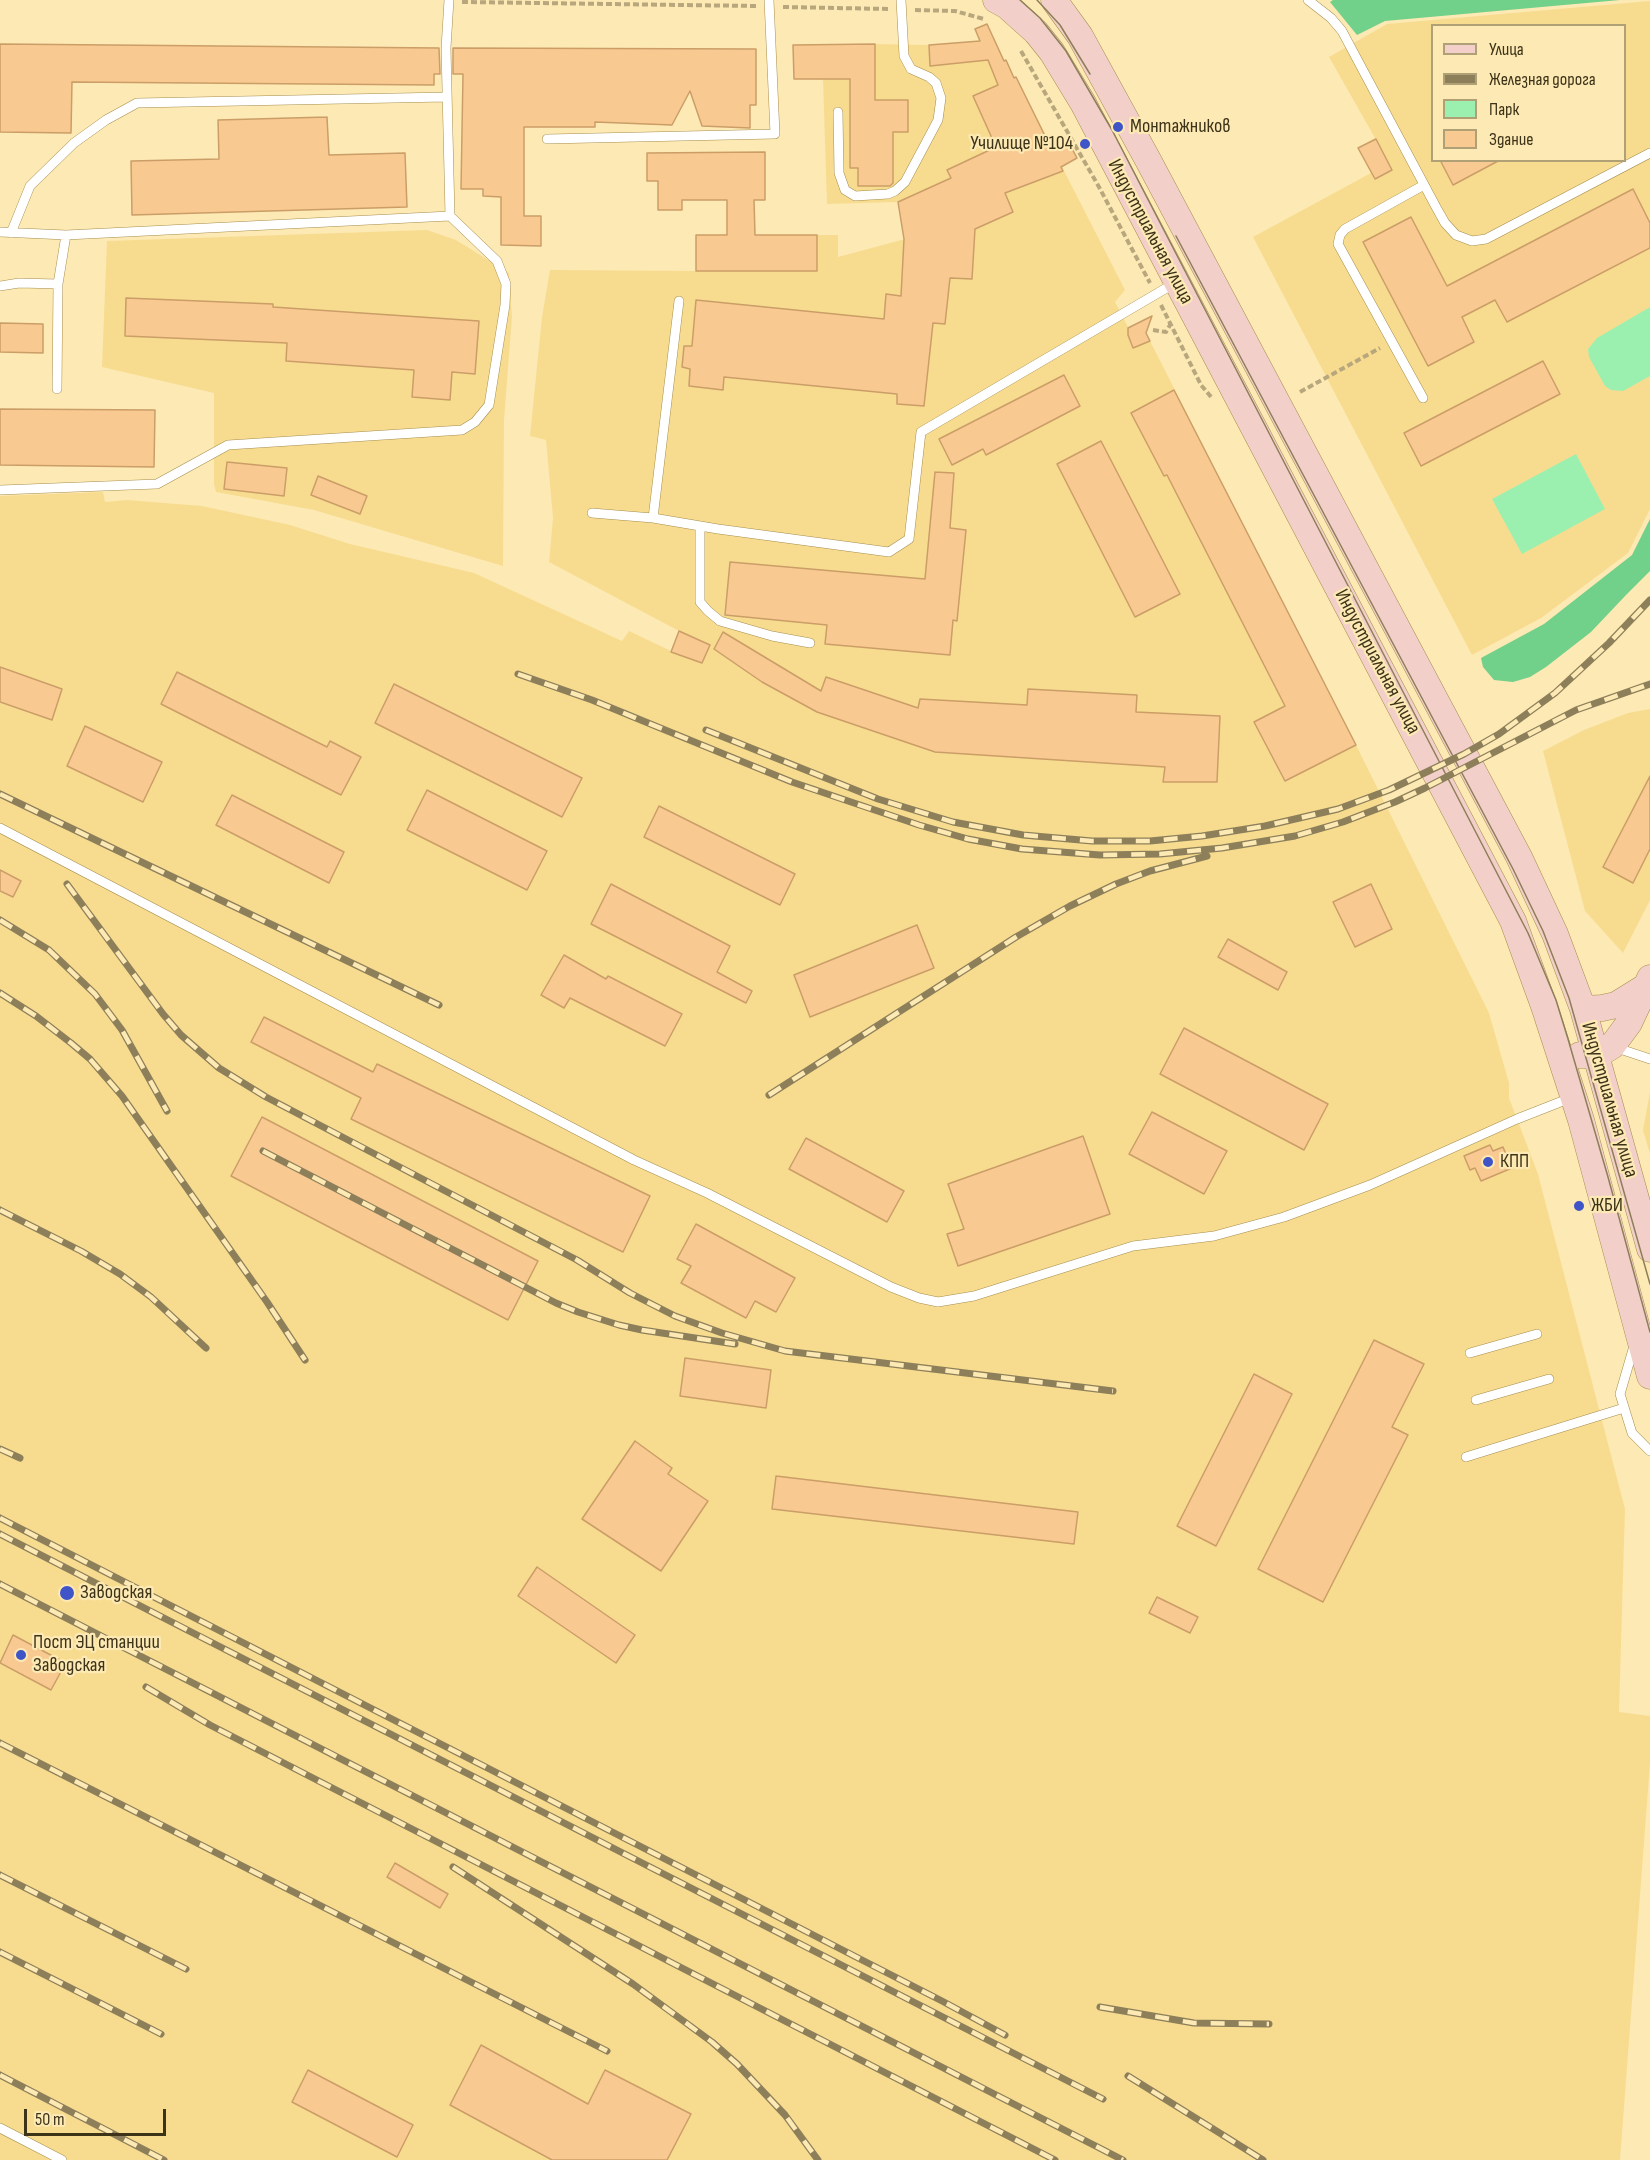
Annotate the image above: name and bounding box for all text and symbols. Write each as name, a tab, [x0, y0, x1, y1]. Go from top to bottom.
legend	[1431, 24, 1626, 162]
text: Улица	[1489, 39, 1524, 60]
text: Железная дорога	[1489, 69, 1596, 90]
text: Парк	[1489, 99, 1519, 120]
place label: Монтажников	[1130, 115, 1231, 139]
marker: Монтажников	[1111, 120, 1125, 134]
text: Здание	[1489, 129, 1534, 150]
place label: Училище №104	[970, 132, 1073, 156]
marker: Училище №104	[1078, 137, 1092, 151]
street label: Индустриальная улица	[1102, 156, 1198, 308]
street label: Индустриальная улица	[1329, 586, 1425, 738]
street label: Индустриальная улица	[1575, 1020, 1643, 1180]
place label: КПП	[1500, 1150, 1529, 1174]
marker: КПП	[1481, 1155, 1495, 1169]
place label: ЖБИ	[1591, 1194, 1623, 1218]
marker: ЖБИ	[1572, 1199, 1586, 1213]
place label: Заводская	[80, 1581, 152, 1605]
marker: Заводская	[58, 1584, 76, 1602]
place label: Пост ЭЦ станции Заводская	[33, 1631, 160, 1678]
marker: Пост ЭЦ станции Заводская	[14, 1648, 28, 1662]
scale bar	[27, 2097, 170, 2135]
text: 50 m	[35, 2109, 65, 2130]

